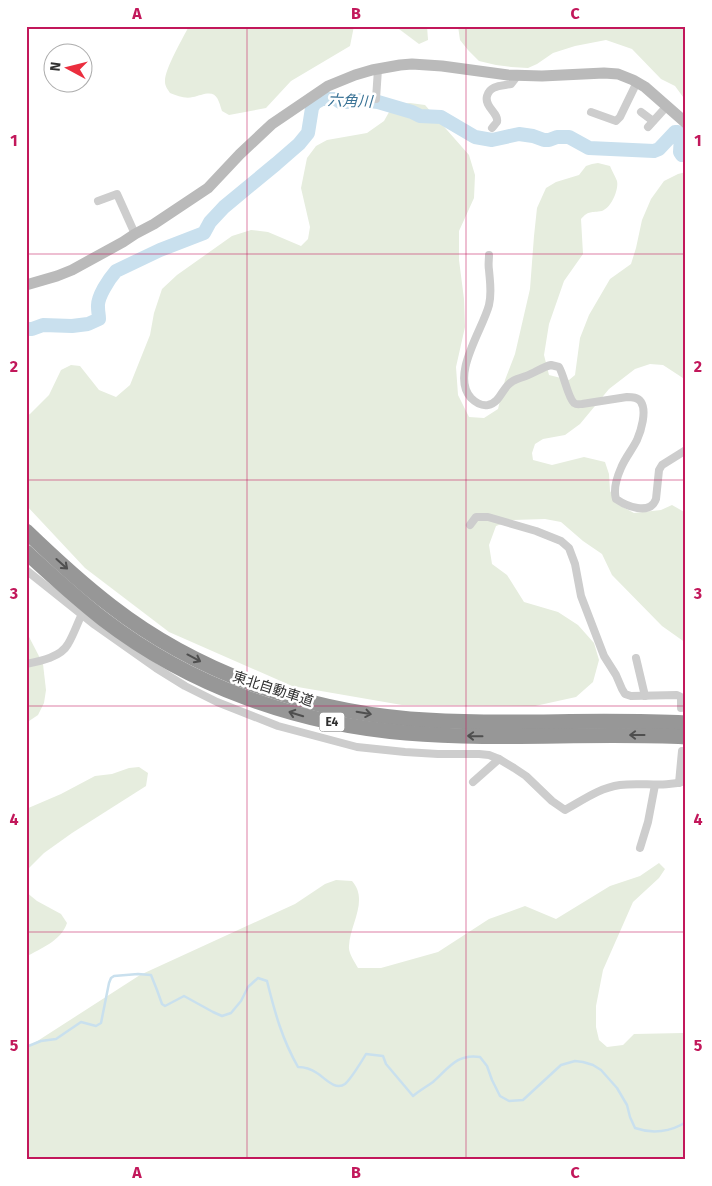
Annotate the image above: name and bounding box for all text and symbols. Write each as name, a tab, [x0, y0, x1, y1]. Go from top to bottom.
text: A	[131, 4, 142, 23]
text: B	[351, 4, 361, 23]
text: C	[570, 4, 580, 23]
north arrow	[42, 42, 92, 92]
text: N	[47, 61, 65, 72]
water label: 六角川	[327, 91, 375, 111]
text: 1	[10, 131, 18, 150]
text: 1	[694, 131, 702, 150]
text: 2	[10, 357, 18, 376]
text: 2	[694, 357, 702, 376]
one-way arrow	[55, 558, 68, 570]
text: 3	[9, 584, 18, 603]
text: 3	[693, 584, 702, 603]
one-way arrow	[186, 653, 201, 663]
street label: 東北自動車道	[230, 668, 316, 710]
one-way arrow	[289, 708, 305, 718]
one-way arrow	[356, 708, 372, 718]
road number: E4	[320, 712, 344, 732]
one-way arrow	[629, 730, 646, 740]
one-way arrow	[467, 731, 483, 741]
text: 4	[9, 810, 19, 829]
text: 4	[693, 810, 703, 829]
text: 5	[10, 1036, 19, 1055]
text: 5	[694, 1036, 703, 1055]
text: A	[131, 1163, 142, 1182]
text: B	[351, 1163, 361, 1182]
text: C	[570, 1163, 580, 1182]

